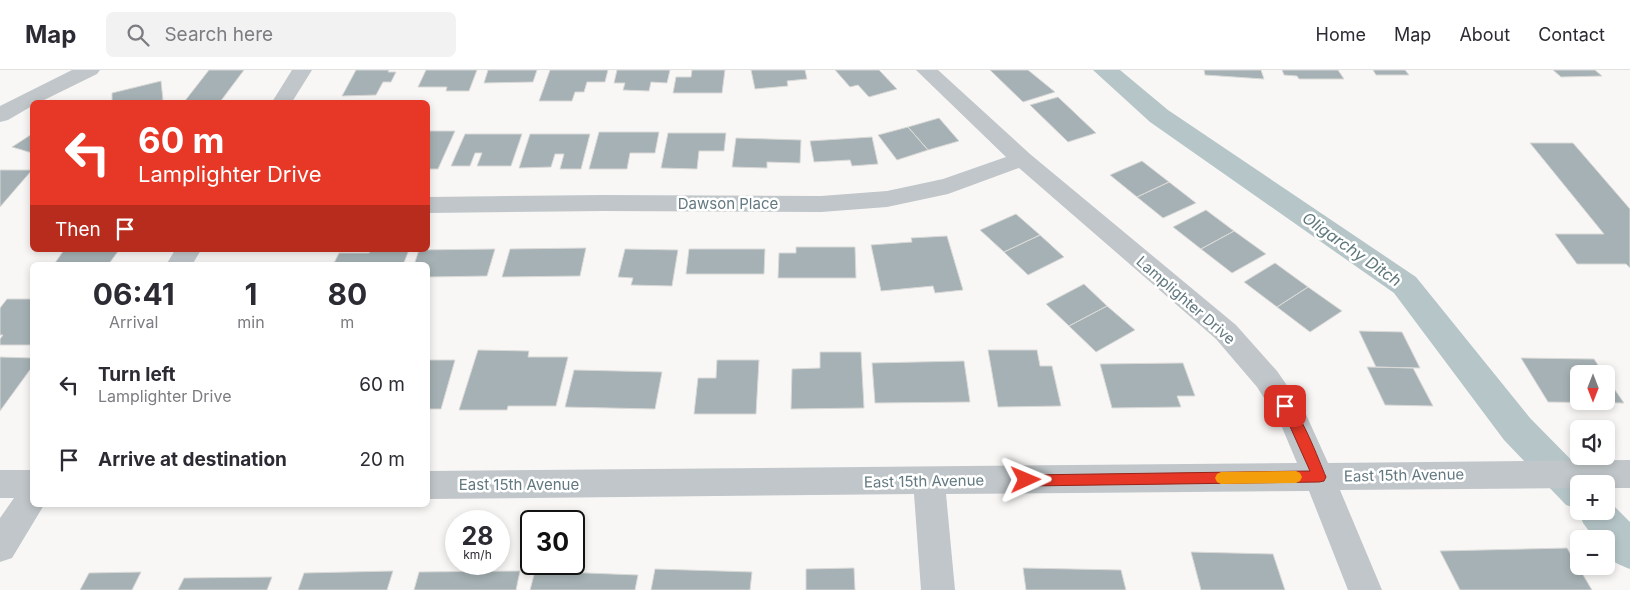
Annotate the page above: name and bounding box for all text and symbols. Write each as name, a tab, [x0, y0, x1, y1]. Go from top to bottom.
search box	[106, 12, 456, 57]
text: Map	[25, 20, 76, 49]
icon: search	[124, 21, 152, 49]
text: Search here	[164, 23, 273, 46]
text: Home	[1316, 24, 1366, 45]
text: Map	[1394, 24, 1431, 45]
text: About	[1459, 24, 1510, 45]
text: Contact	[1538, 24, 1605, 45]
text: 60 m	[138, 119, 225, 161]
icon: left	[55, 120, 120, 185]
text: Lamplighter Drive	[138, 161, 322, 187]
street label: Dawson Place	[678, 194, 778, 213]
water label: Oligarchy Ditch	[1299, 207, 1405, 291]
icon: arrive	[111, 215, 139, 243]
text: Then	[55, 218, 101, 241]
street label: Lamplighter Drive	[1133, 252, 1239, 348]
text: 06:41	[93, 276, 175, 312]
text: 1	[245, 276, 257, 312]
text: 80	[327, 276, 367, 312]
text: Arrival	[109, 312, 158, 332]
text: min	[237, 312, 265, 332]
text: m	[340, 312, 354, 332]
text: Turn left	[98, 363, 176, 386]
north arrow	[1570, 365, 1615, 410]
map controls	[1570, 365, 1615, 575]
icon: left	[55, 371, 83, 399]
text: 60 m	[359, 373, 405, 396]
pin	[1264, 385, 1306, 427]
text: Lamplighter Drive	[98, 386, 232, 406]
icon: arrive	[1271, 392, 1299, 420]
button: sound	[1570, 420, 1615, 465]
icon: arrive	[55, 446, 83, 474]
text: Arrive at destination	[98, 448, 287, 471]
text: 20 m	[359, 448, 405, 471]
position arrow	[999, 453, 1051, 505]
street label: East 15th Avenue	[1344, 464, 1464, 486]
street label: East 15th Avenue	[864, 470, 984, 492]
street label: East 15th Avenue	[459, 475, 579, 494]
button: +	[1570, 475, 1615, 520]
speed limit sign: 30	[520, 510, 585, 575]
text: 28	[461, 521, 494, 551]
button: −	[1570, 530, 1615, 575]
text: km/h	[463, 547, 492, 562]

